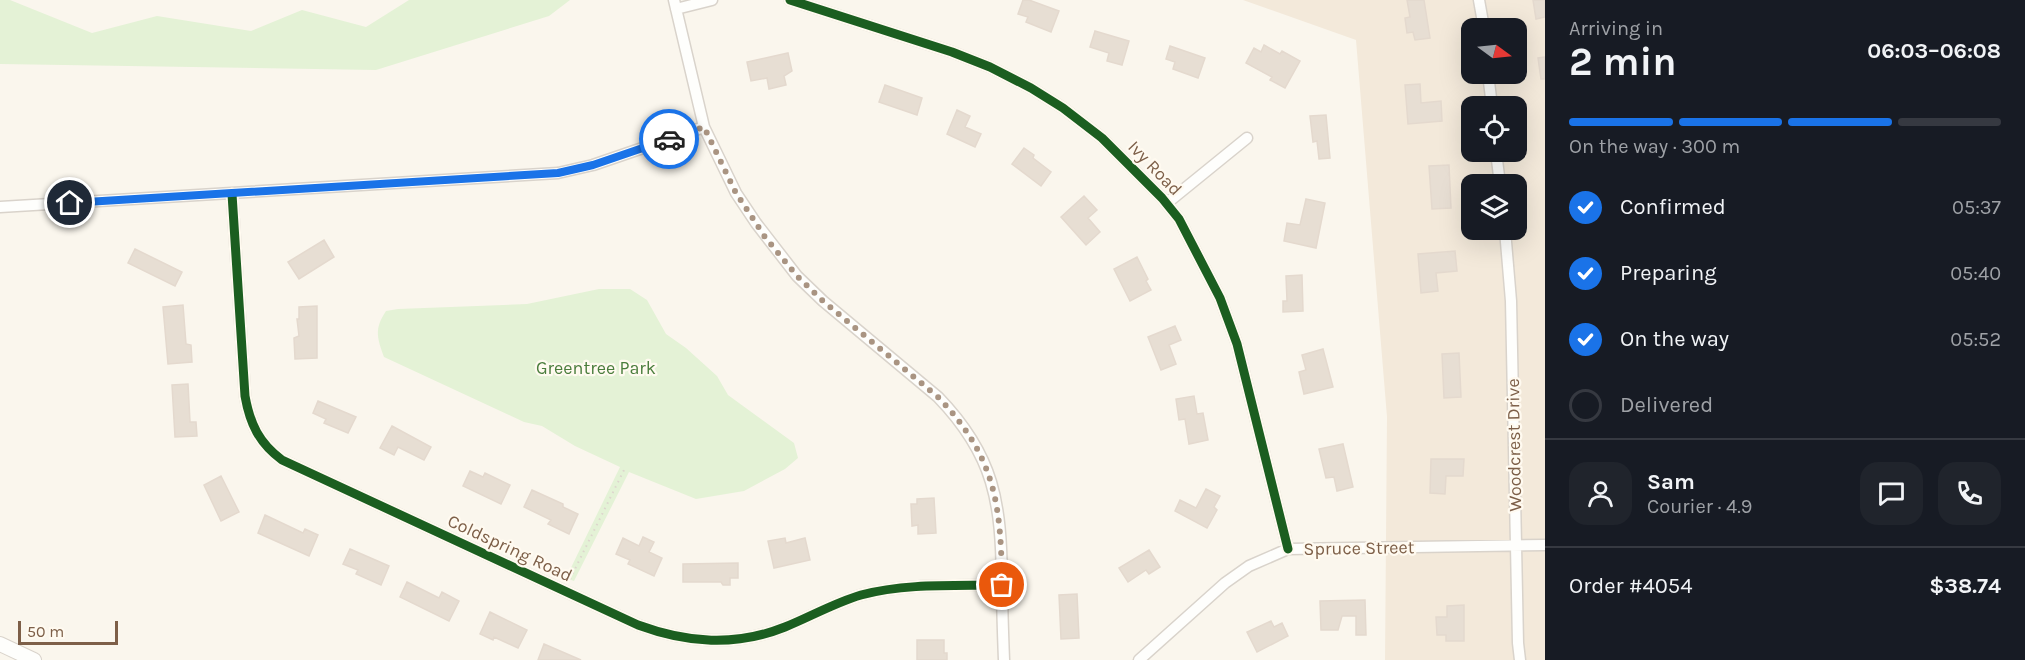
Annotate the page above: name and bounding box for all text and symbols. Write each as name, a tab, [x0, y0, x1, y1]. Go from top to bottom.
text: Arriving in	[1569, 17, 1663, 40]
north arrow	[1461, 18, 1527, 84]
map controls	[1461, 18, 1527, 240]
text: 06:03–06:08	[1867, 38, 2001, 64]
text: 2 min	[1569, 39, 1677, 85]
button: locate	[1461, 96, 1527, 162]
courier	[639, 109, 699, 169]
icon: car	[653, 123, 686, 156]
text: On the way · 300 m	[1569, 135, 1740, 158]
street label: Ivy Road	[1123, 136, 1187, 200]
button: layers	[1461, 174, 1527, 240]
pin	[44, 177, 95, 228]
icon: home	[53, 186, 86, 219]
icon: check	[1569, 191, 1602, 224]
text: Confirmed	[1620, 194, 1726, 220]
text: 05:37	[1952, 196, 2001, 219]
icon: check	[1569, 257, 1602, 290]
text: Preparing	[1620, 260, 1717, 286]
text: 05:40	[1950, 262, 2001, 285]
icon: check	[1569, 323, 1602, 356]
text: On the way	[1620, 326, 1729, 352]
text: 05:52	[1950, 328, 2001, 351]
park label: Greentree Park	[536, 357, 656, 379]
street label: Woodcrest Drive	[1502, 378, 1526, 512]
text: Delivered	[1620, 392, 1713, 418]
button: person	[1569, 462, 1632, 525]
button: chat	[1860, 462, 1923, 525]
button: phone	[1938, 462, 2001, 525]
text: Sam	[1647, 469, 1695, 495]
text: Courier · 4.9	[1647, 495, 1752, 518]
street label: Coldspring Road	[444, 509, 576, 587]
street label: Spruce Street	[1303, 536, 1415, 560]
pin	[976, 559, 1027, 610]
icon: bag	[985, 568, 1018, 601]
text: Order #4054	[1569, 573, 1692, 599]
text: $38.74	[1929, 573, 2001, 599]
scale bar	[18, 618, 118, 646]
text: 50 m	[27, 622, 64, 641]

